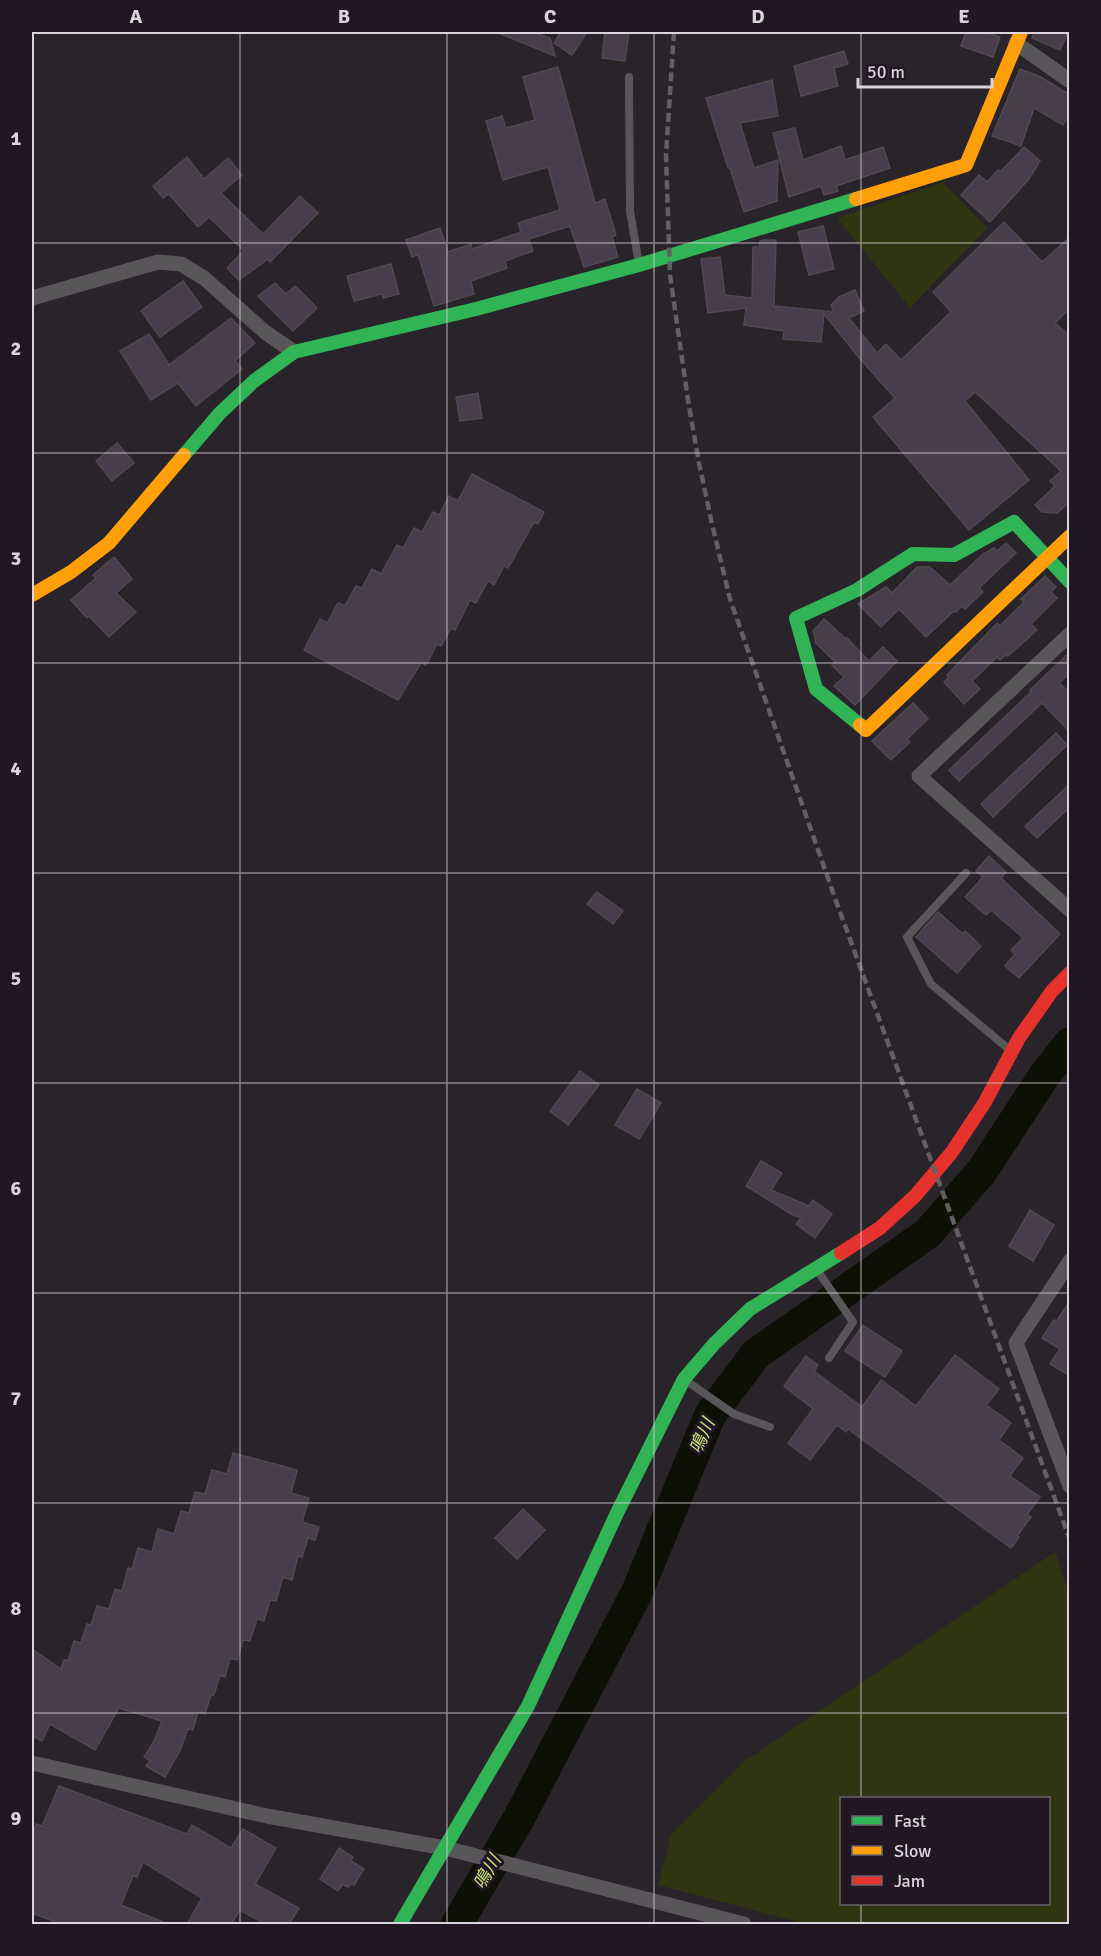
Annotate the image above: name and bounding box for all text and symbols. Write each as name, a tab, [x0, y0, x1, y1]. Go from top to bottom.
text: A	[130, 4, 143, 29]
text: B	[338, 4, 350, 29]
text: C	[544, 4, 556, 29]
text: D	[751, 4, 765, 29]
text: E	[958, 4, 970, 29]
scale bar	[858, 51, 992, 89]
text: 50 m	[867, 61, 905, 83]
text: 1	[11, 126, 22, 151]
text: 2	[11, 336, 21, 361]
text: 3	[11, 546, 21, 571]
text: 4	[11, 756, 22, 781]
text: 5	[11, 966, 21, 991]
text: 6	[11, 1176, 22, 1201]
text: 7	[11, 1386, 22, 1411]
water label: 鳴川	[685, 1413, 720, 1457]
text: 8	[11, 1596, 22, 1621]
legend	[840, 1797, 1050, 1905]
text: 9	[11, 1806, 22, 1831]
text: Fast	[894, 1810, 926, 1832]
text: Slow	[894, 1840, 931, 1862]
water label: 鳴川	[468, 1849, 507, 1893]
text: Jam	[894, 1870, 925, 1892]

